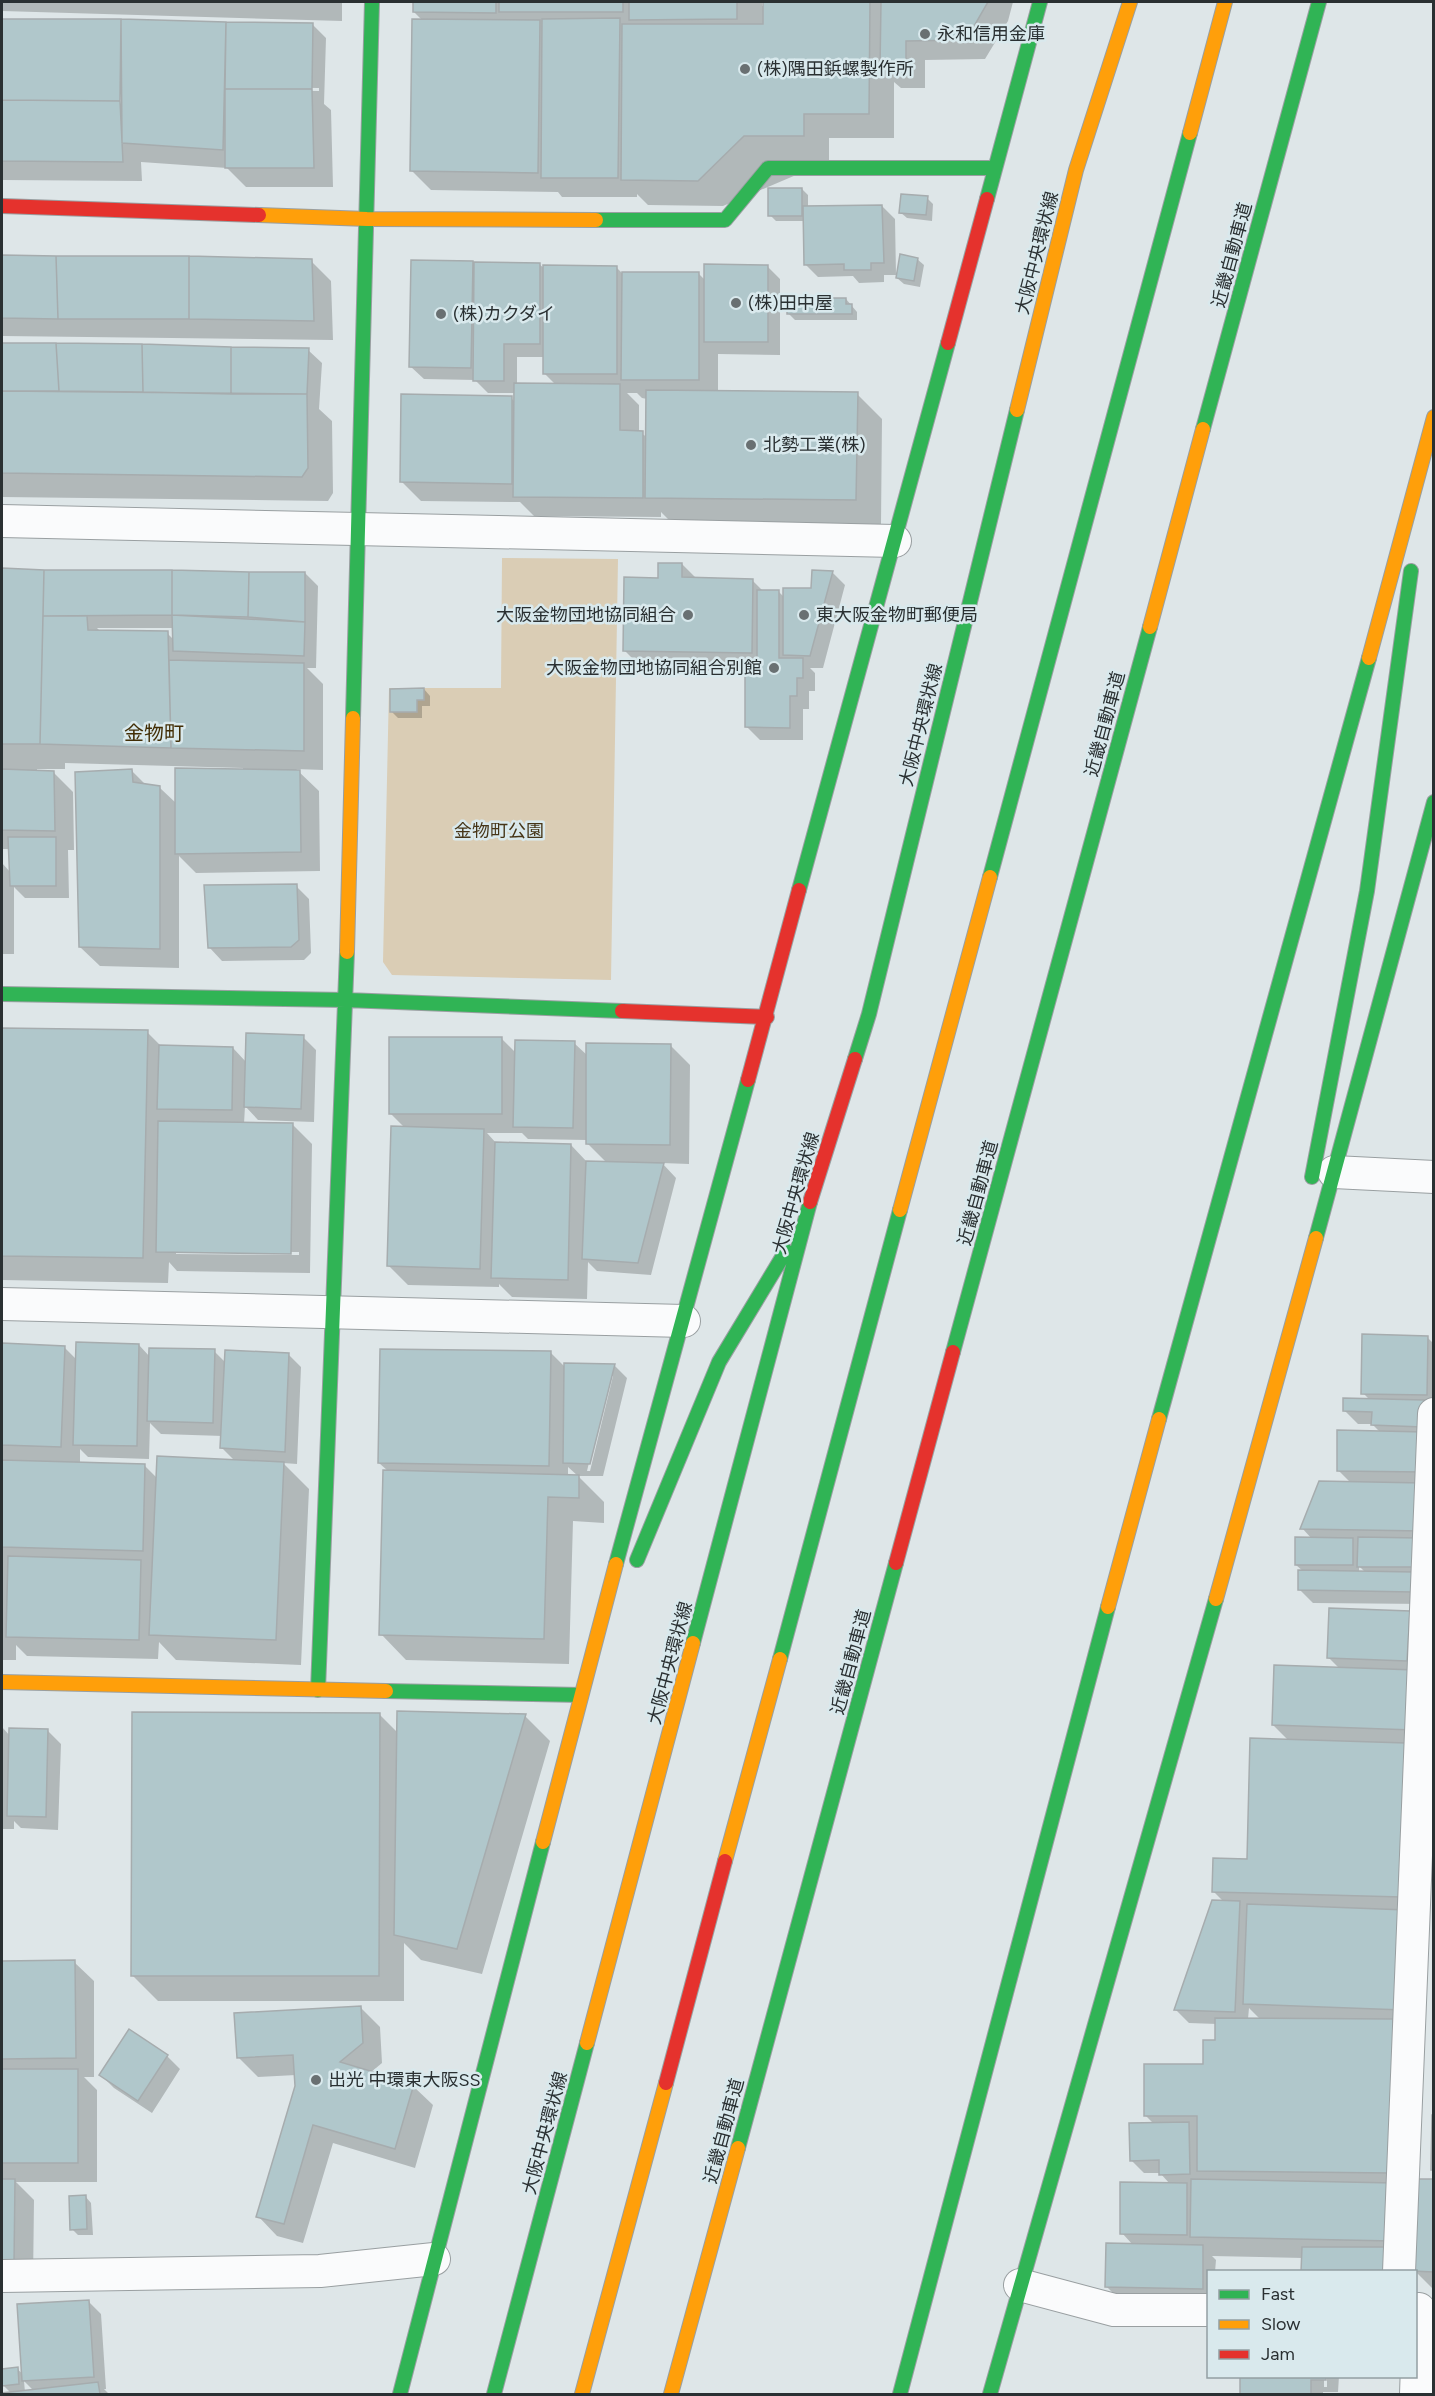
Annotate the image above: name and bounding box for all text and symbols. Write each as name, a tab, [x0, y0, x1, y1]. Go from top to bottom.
place label: 永和信用金庫	[937, 23, 1045, 45]
marker: 永和信用金庫	[918, 27, 932, 41]
place label: (株)隅田鋲螺製作所	[757, 58, 914, 80]
marker: (株)隅田鋲螺製作所	[738, 62, 752, 76]
street label: 大阪中央環状線	[1011, 189, 1063, 317]
street label: 近畿自動車道	[1207, 200, 1257, 310]
place label: (株)田中屋	[748, 292, 833, 314]
marker: (株)田中屋	[729, 296, 743, 310]
place label: (株)カクダイ	[453, 303, 555, 325]
marker: (株)カクダイ	[434, 307, 448, 321]
place label: 北勢工業(株)	[763, 434, 866, 456]
marker: 北勢工業(株)	[744, 438, 758, 452]
place label: 大阪金物団地協同組合	[496, 604, 676, 626]
place label: 東大阪金物町郵便局	[816, 604, 978, 626]
marker: 大阪金物団地協同組合	[681, 608, 695, 622]
marker: 東大阪金物町郵便局	[797, 608, 811, 622]
place label: 大阪金物団地協同組合別館	[546, 657, 762, 679]
marker: 大阪金物団地協同組合別館	[767, 661, 781, 675]
street label: 大阪中央環状線	[895, 661, 947, 789]
street label: 近畿自動車道	[1080, 669, 1130, 779]
district label: 金物町	[124, 721, 184, 745]
park label: 金物町公園	[454, 820, 544, 842]
street label: 大阪中央環状線	[768, 1129, 824, 1257]
street label: 近畿自動車道	[953, 1138, 1003, 1248]
street label: 大阪中央環状線	[643, 1599, 697, 1727]
street label: 近畿自動車道	[826, 1607, 876, 1717]
place label: 出光 中環東大阪SS	[328, 2069, 481, 2091]
street label: 大阪中央環状線	[518, 2069, 572, 2197]
marker: 出光 中環東大阪SS	[309, 2073, 323, 2087]
street label: 近畿自動車道	[699, 2076, 749, 2186]
legend	[1207, 2270, 1417, 2378]
text: Fast	[1261, 2283, 1295, 2305]
text: Slow	[1261, 2313, 1300, 2335]
text: Jam	[1261, 2343, 1295, 2365]

